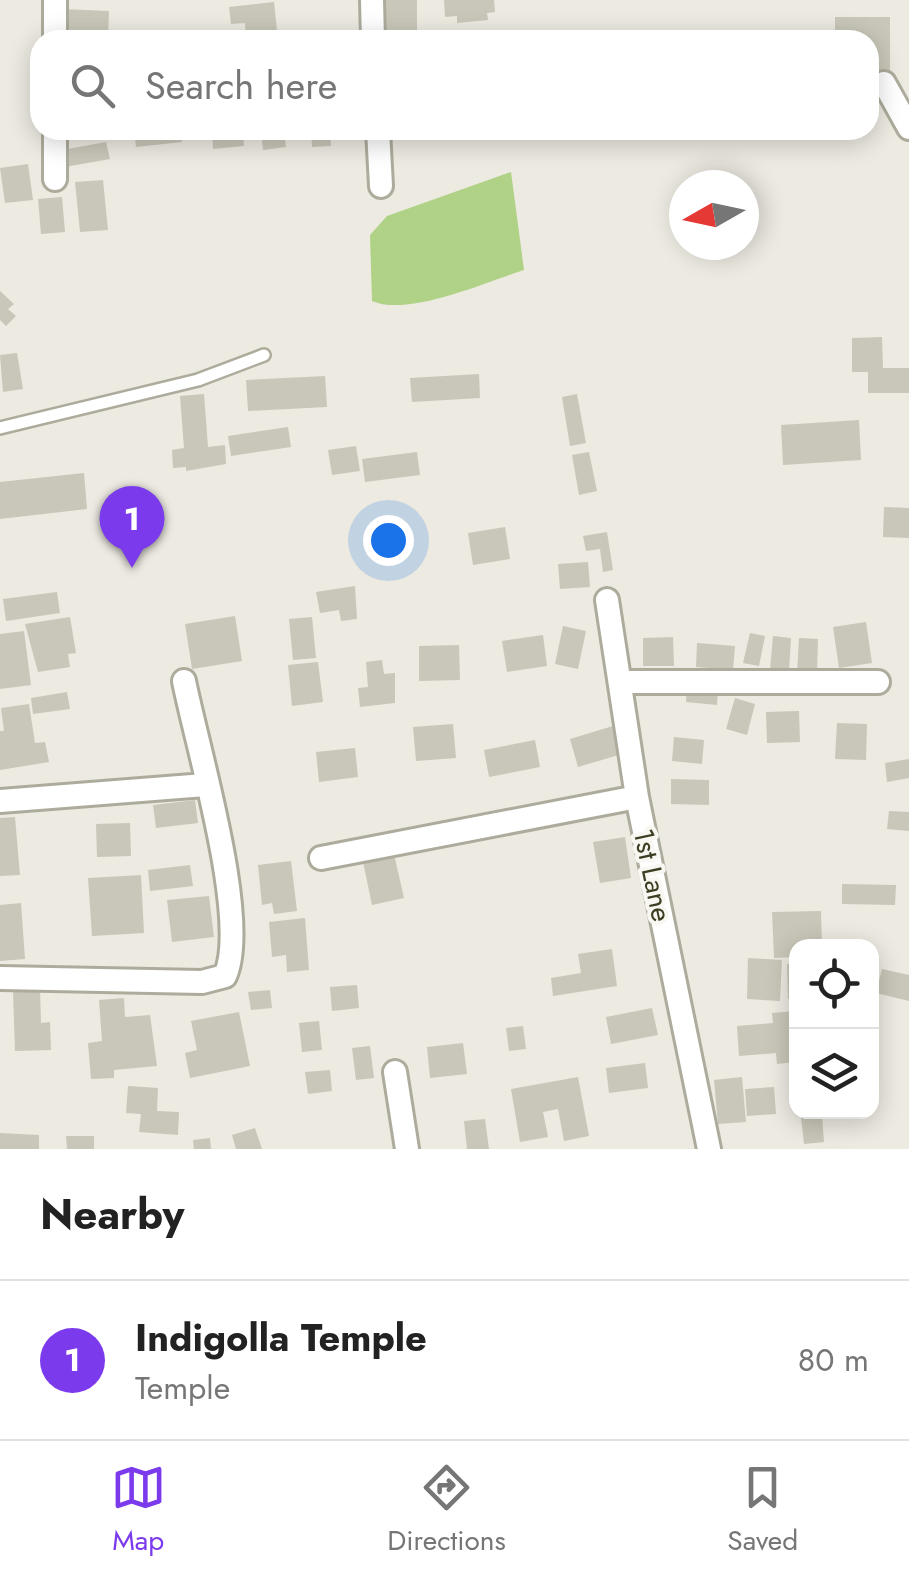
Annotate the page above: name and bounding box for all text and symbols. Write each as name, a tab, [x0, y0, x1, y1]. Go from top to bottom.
search box	[30, 30, 879, 140]
icon: search	[65, 58, 120, 113]
text: Search here	[145, 58, 337, 113]
north arrow	[669, 170, 759, 260]
pin: 1	[100, 486, 164, 568]
your location	[363, 515, 414, 566]
street label: 1st Lane	[623, 825, 682, 925]
map controls	[789, 939, 879, 1119]
button: locate	[789, 939, 879, 1029]
button: layers	[789, 1029, 879, 1119]
text: Nearby	[40, 1184, 184, 1245]
text: Indigolla Temple	[135, 1310, 427, 1365]
text: 1	[64, 1337, 81, 1383]
text: 80 m	[798, 1337, 869, 1383]
text: Temple	[135, 1365, 230, 1411]
tab: Map	[111, 1460, 166, 1561]
tab: Directions	[387, 1460, 506, 1561]
tab: Saved	[727, 1460, 798, 1561]

